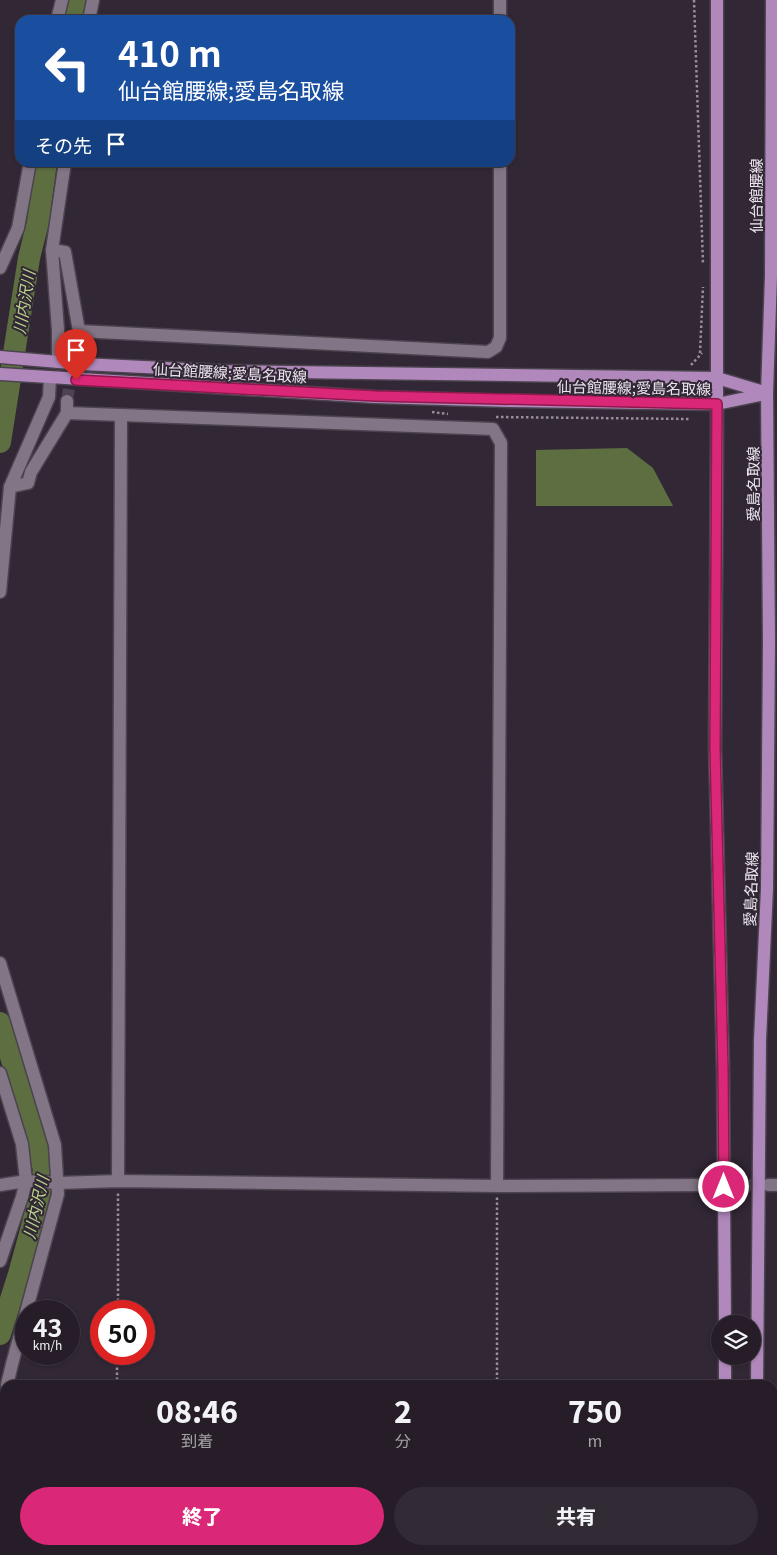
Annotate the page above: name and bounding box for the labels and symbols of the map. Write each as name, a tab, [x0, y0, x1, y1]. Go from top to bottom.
street label: 仙台館腰線	[745, 158, 766, 234]
water label: 川内沢川	[6, 267, 40, 335]
pin	[55, 329, 97, 380]
street label: 仙台館腰線;愛島名取線	[152, 357, 308, 387]
street label: 仙台館腰線;愛島名取線	[557, 375, 711, 399]
street label: 愛島名取線	[742, 446, 763, 522]
street label: 愛島名取線	[738, 851, 762, 927]
position arrow	[697, 1160, 749, 1212]
water label: 川内沢川	[16, 1171, 54, 1241]
speed limit sign: 50	[90, 1300, 155, 1365]

